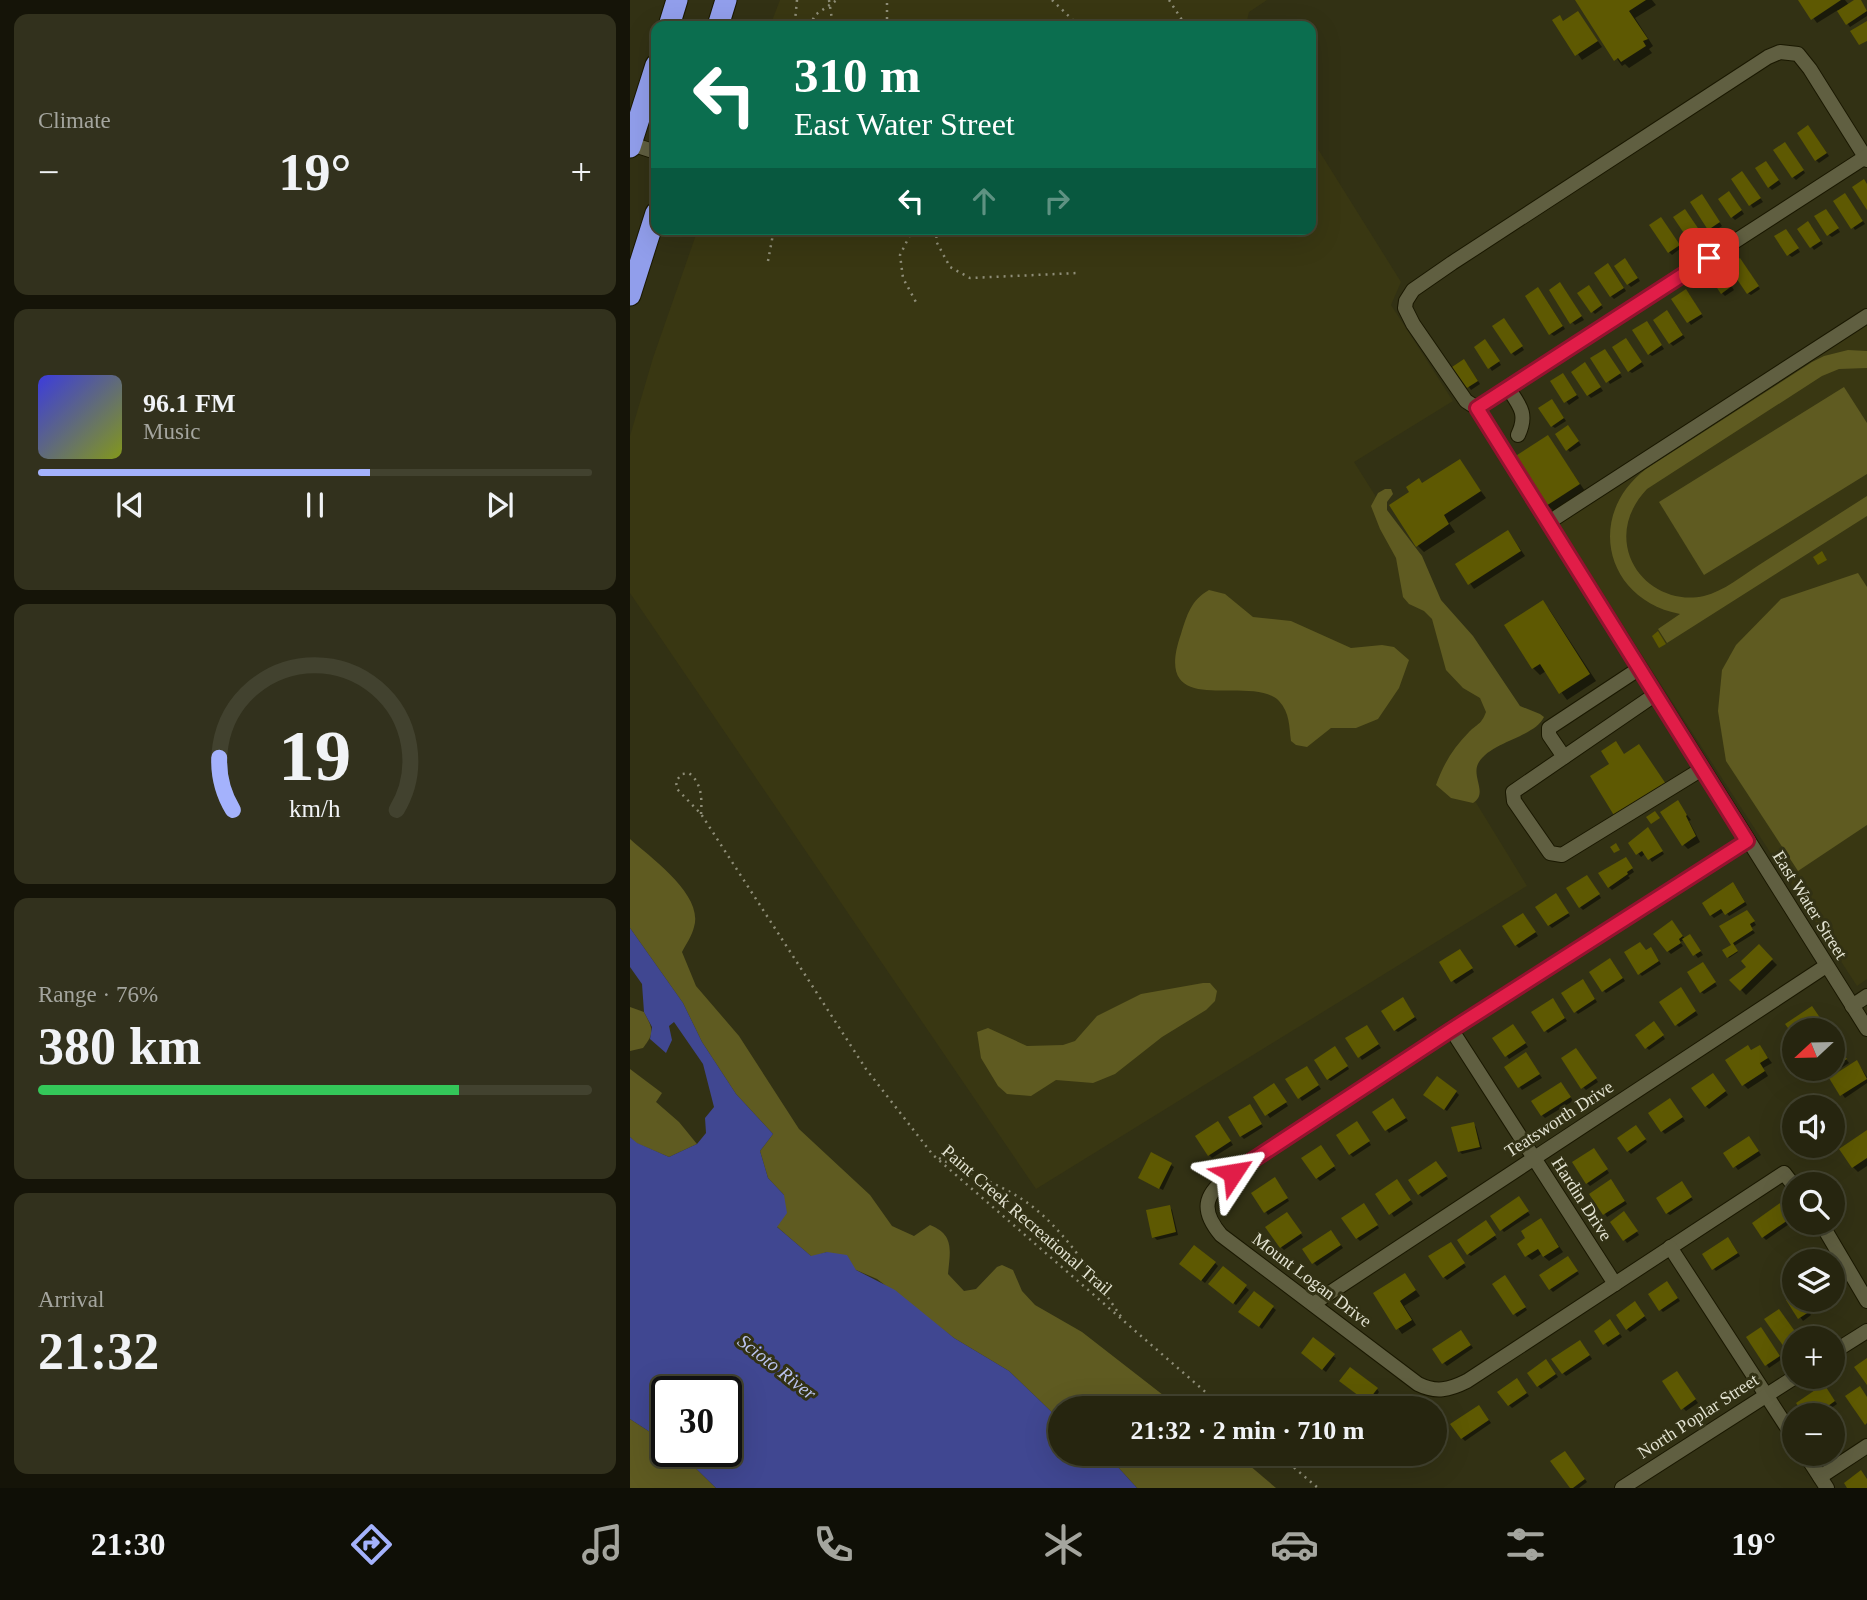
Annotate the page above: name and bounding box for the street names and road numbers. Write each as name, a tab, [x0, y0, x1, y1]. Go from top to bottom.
street label: East Water Street	[1769, 847, 1851, 963]
street label: Teatsworth Drive	[1501, 1077, 1617, 1161]
street label: Paint Creek Recreational Trail	[938, 1141, 1116, 1299]
street label: Hardin Drive	[1548, 1154, 1616, 1244]
street label: Mount Logan Drive	[1248, 1229, 1376, 1331]
street label: North Poplar Street	[1634, 1369, 1762, 1463]

